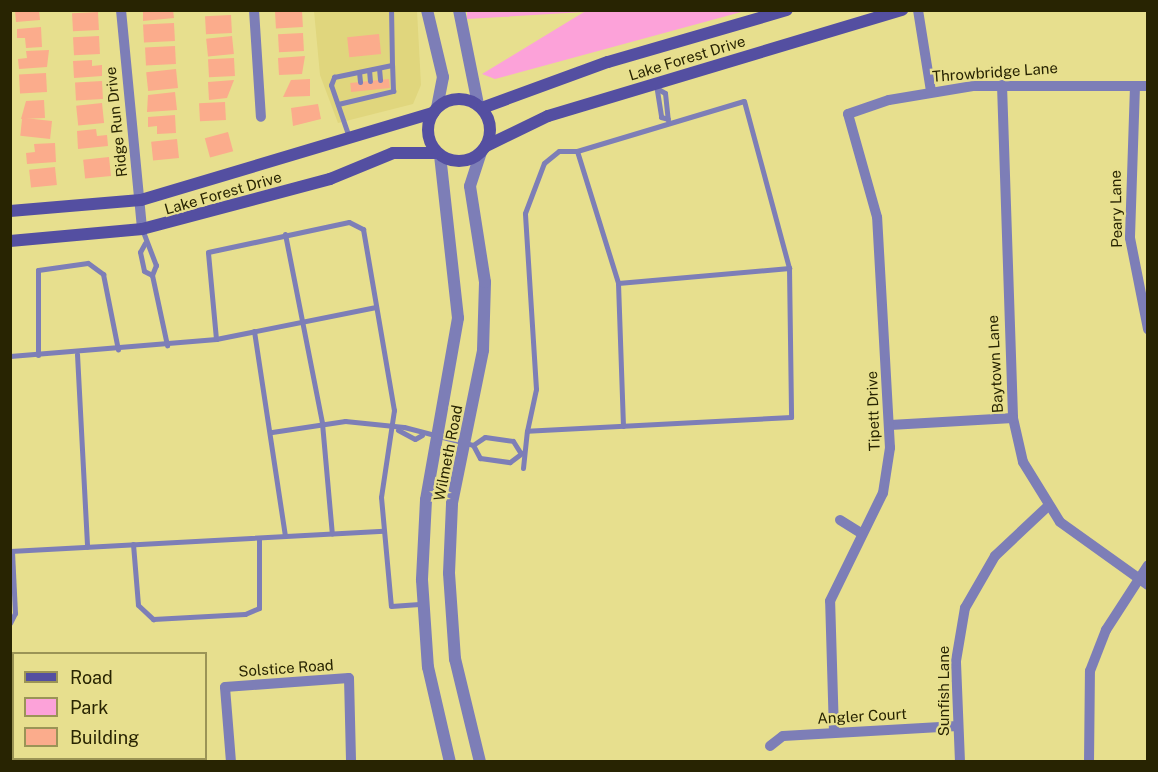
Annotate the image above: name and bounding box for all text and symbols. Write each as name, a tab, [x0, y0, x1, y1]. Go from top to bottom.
street label: Lake Forest Drive	[626, 32, 748, 84]
street label: Throwbridge Lane	[932, 59, 1058, 85]
street label: Ridge Run Drive	[101, 66, 131, 178]
street label: Lake Forest Drive	[162, 168, 284, 218]
street label: Peary Lane	[1106, 170, 1126, 248]
street label: Baytown Lane	[983, 315, 1007, 413]
street label: Tipett Drive	[863, 371, 883, 451]
street label: Wilmeth Road	[430, 403, 466, 503]
street label: Sunfish Lane	[935, 646, 953, 736]
legend	[12, 652, 207, 760]
street label: Solstice Road	[238, 656, 334, 680]
text: Road	[70, 667, 113, 688]
text: Park	[70, 697, 108, 718]
street label: Angler Court	[817, 705, 907, 727]
text: Building	[70, 727, 139, 748]

